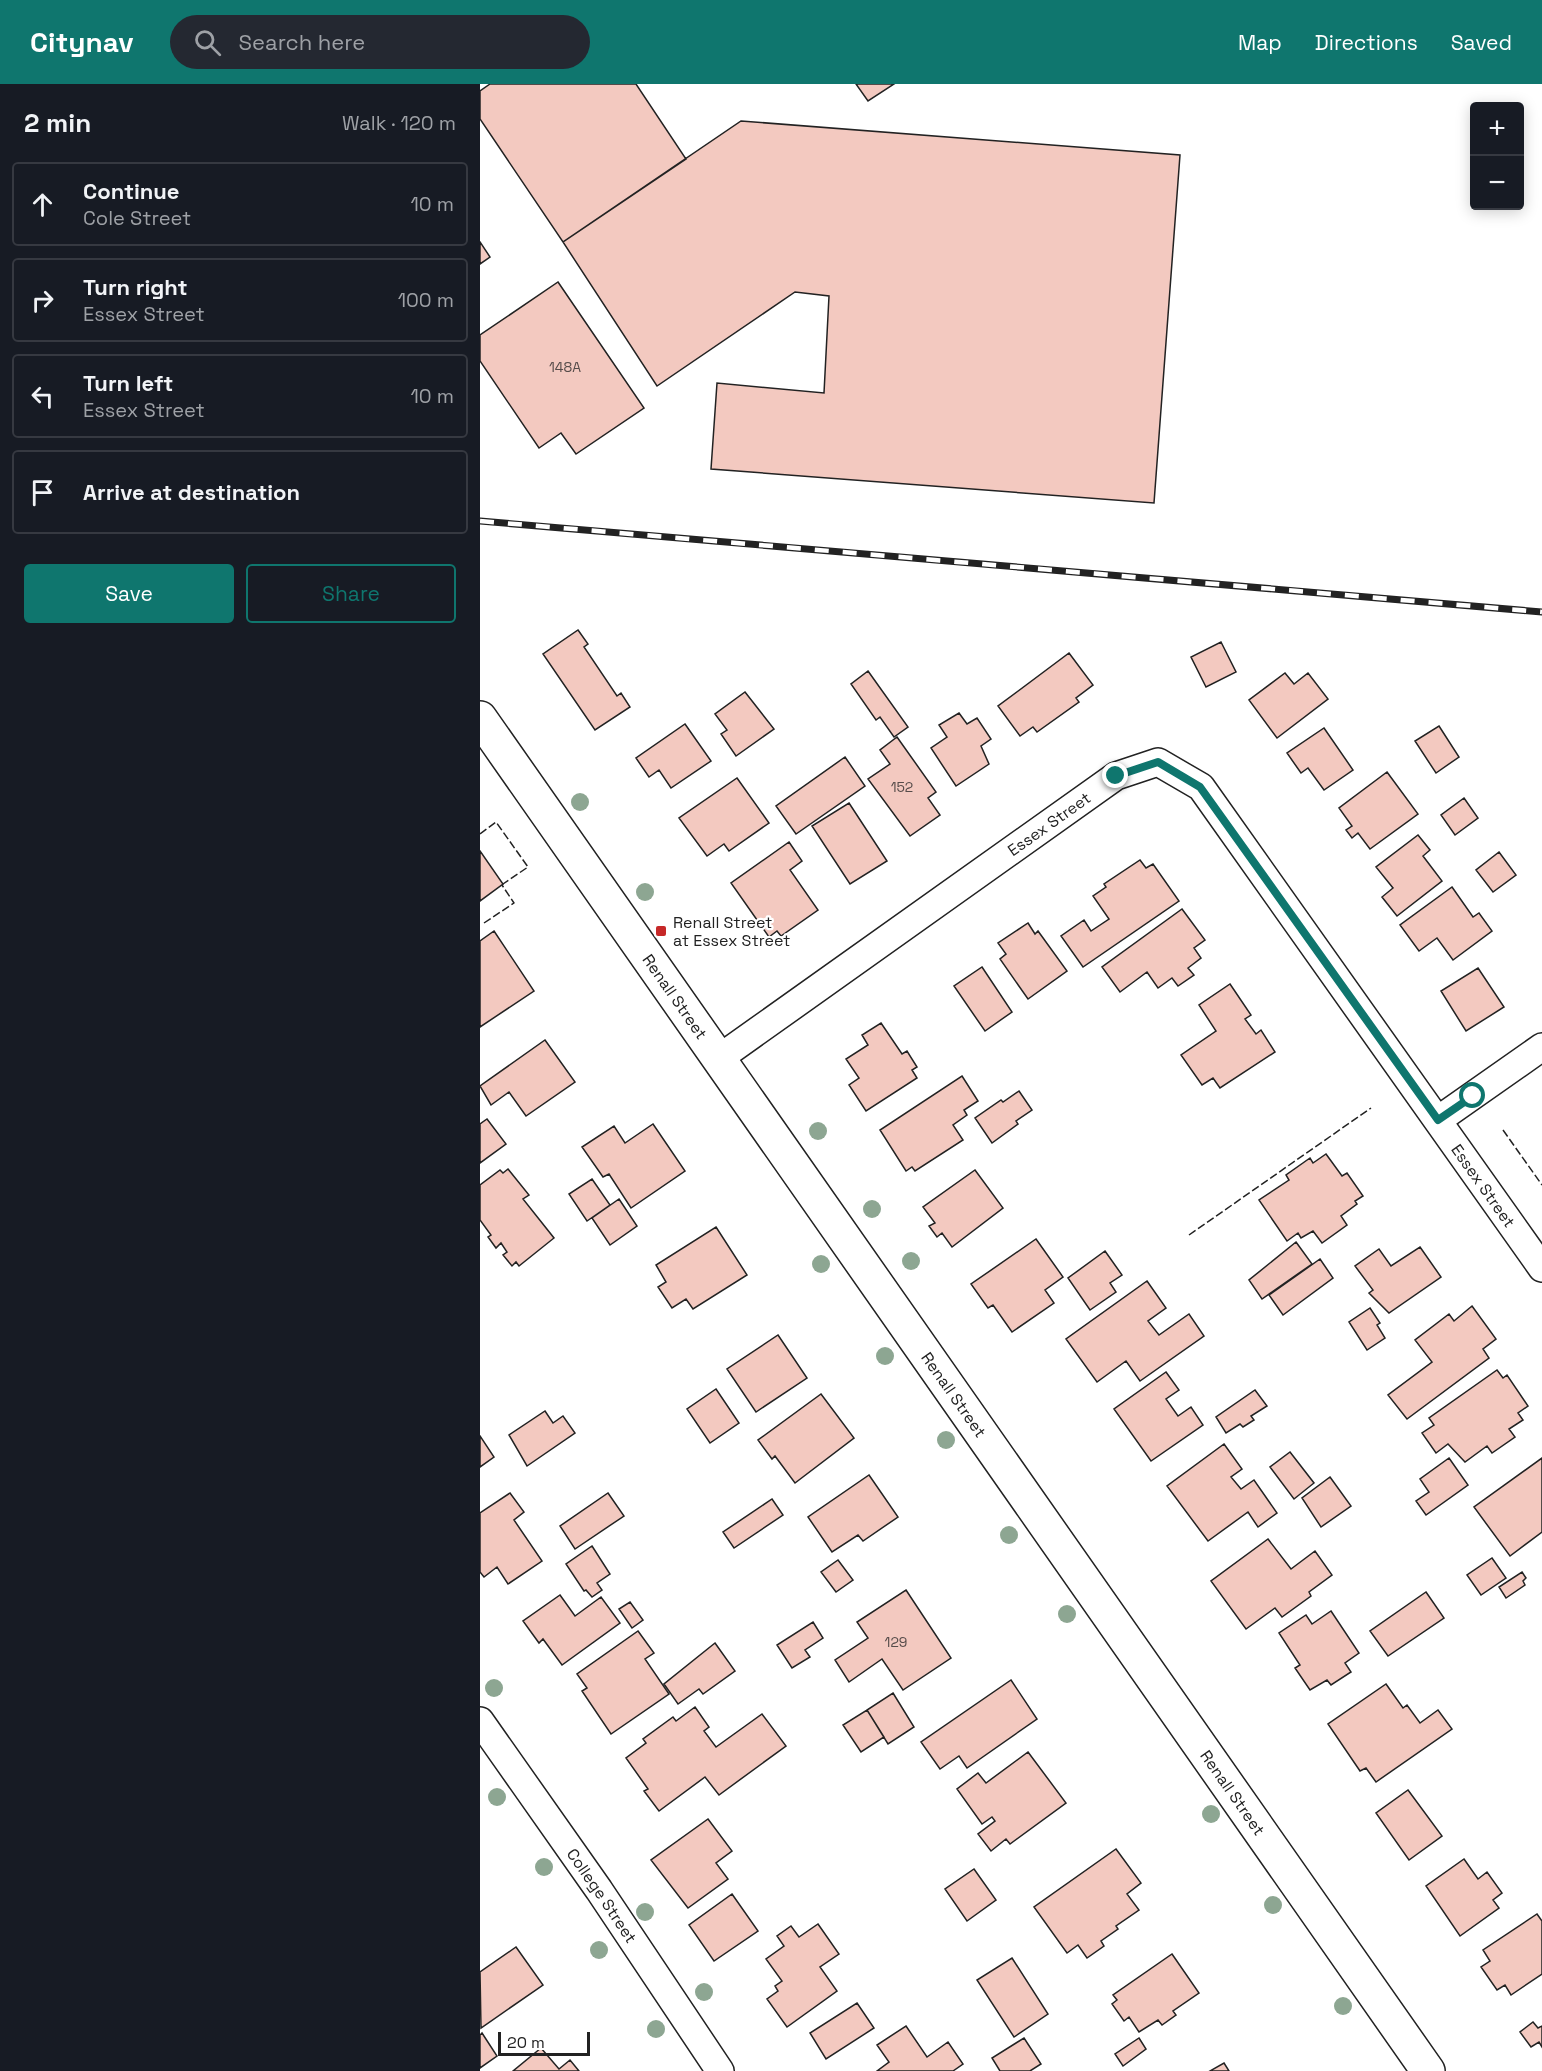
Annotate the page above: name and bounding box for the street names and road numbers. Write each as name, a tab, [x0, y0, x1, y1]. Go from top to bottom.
street label: Essex Street	[1003, 787, 1095, 861]
street label: Renall Street	[638, 950, 712, 1044]
street label: Essex Street	[1446, 1140, 1520, 1232]
street label: Renall Street	[916, 1348, 991, 1442]
street label: Renall Street	[1195, 1746, 1270, 1840]
street label: College Street	[562, 1844, 641, 1947]

